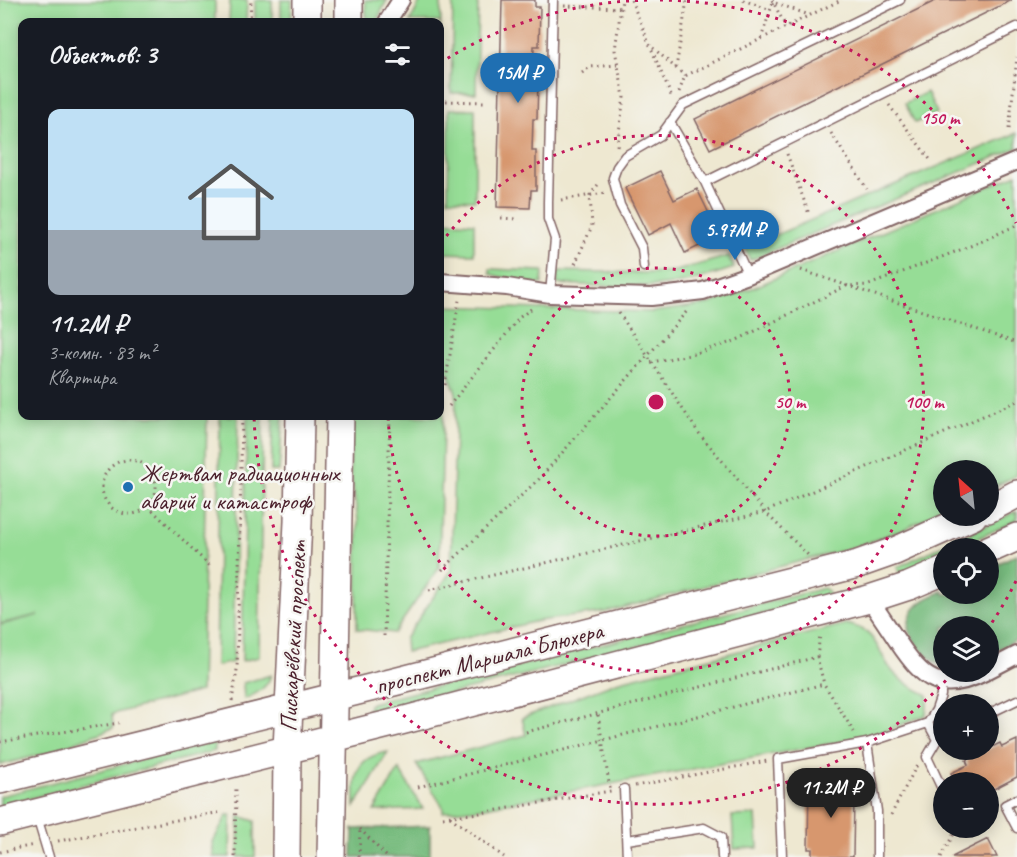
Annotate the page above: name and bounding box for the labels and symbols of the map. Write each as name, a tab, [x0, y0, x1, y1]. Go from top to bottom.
pin: 15M ₽	[476, 53, 560, 104]
text: 150 m	[921, 107, 961, 129]
pin: 5.97M ₽	[680, 210, 790, 261]
text: 50 m	[775, 391, 807, 413]
text: 100 m	[905, 391, 945, 413]
centre of rings	[646, 392, 666, 412]
place label: Жертвам радиационных аварий и катастроф	[140, 458, 341, 516]
north arrow	[933, 460, 999, 526]
marker: Жертвам радиационных аварий и катастроф	[121, 480, 135, 494]
street label: Пискарёвский проспект	[273, 539, 313, 732]
street label: проспект Маршала Блюхера	[372, 615, 607, 701]
pin: 11.2M ₽	[776, 768, 886, 819]

